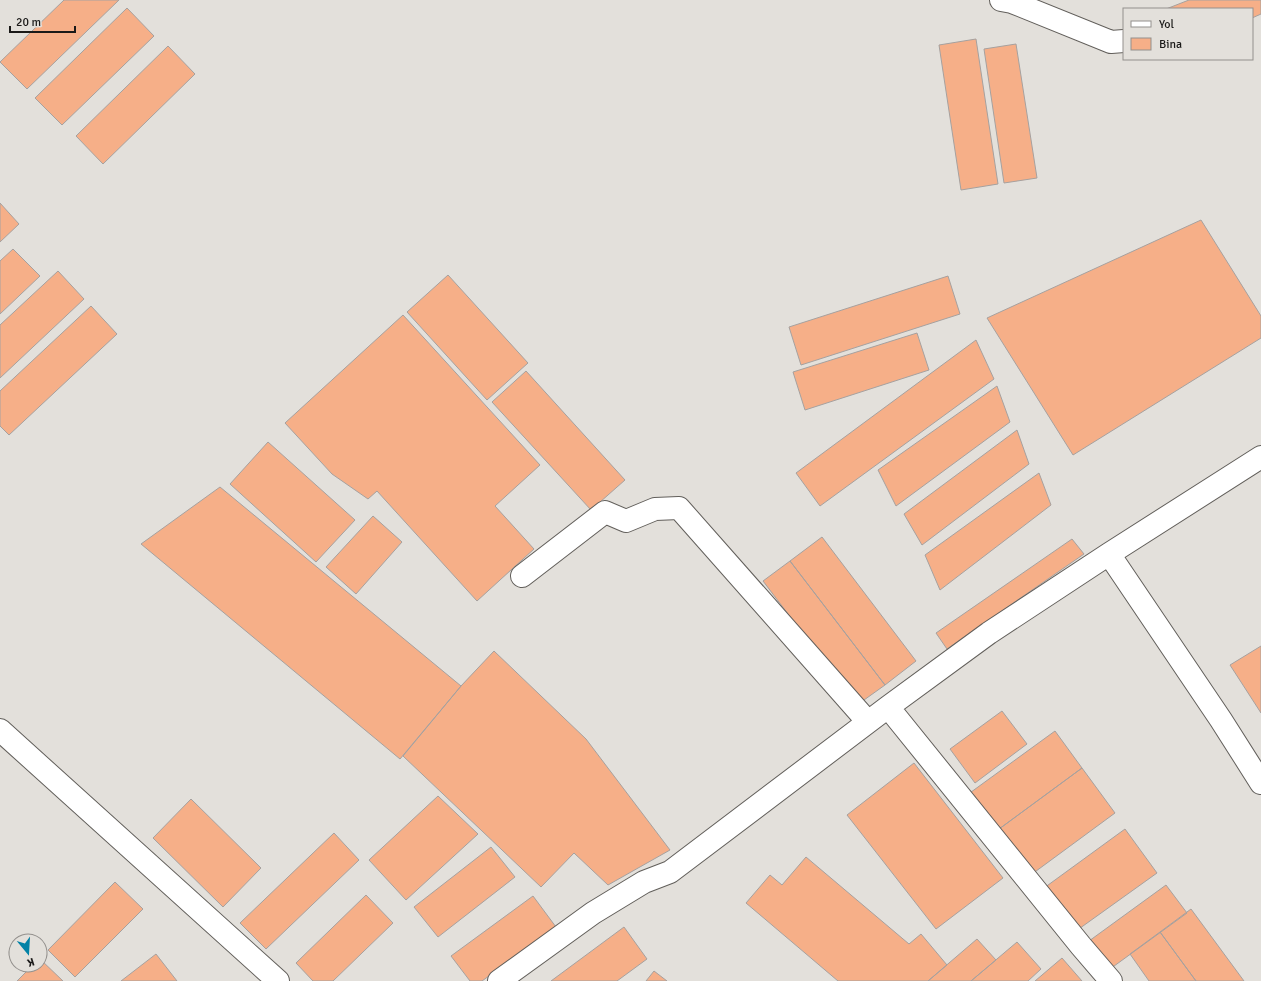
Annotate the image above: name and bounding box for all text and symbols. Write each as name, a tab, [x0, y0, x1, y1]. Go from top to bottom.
scale bar	[10, 8, 75, 34]
legend	[1123, 8, 1253, 60]
text: 20 m	[16, 15, 41, 30]
text: Yol	[1159, 17, 1175, 32]
text: Bina	[1159, 37, 1182, 52]
north arrow	[8, 933, 48, 973]
text: K	[26, 955, 36, 969]

